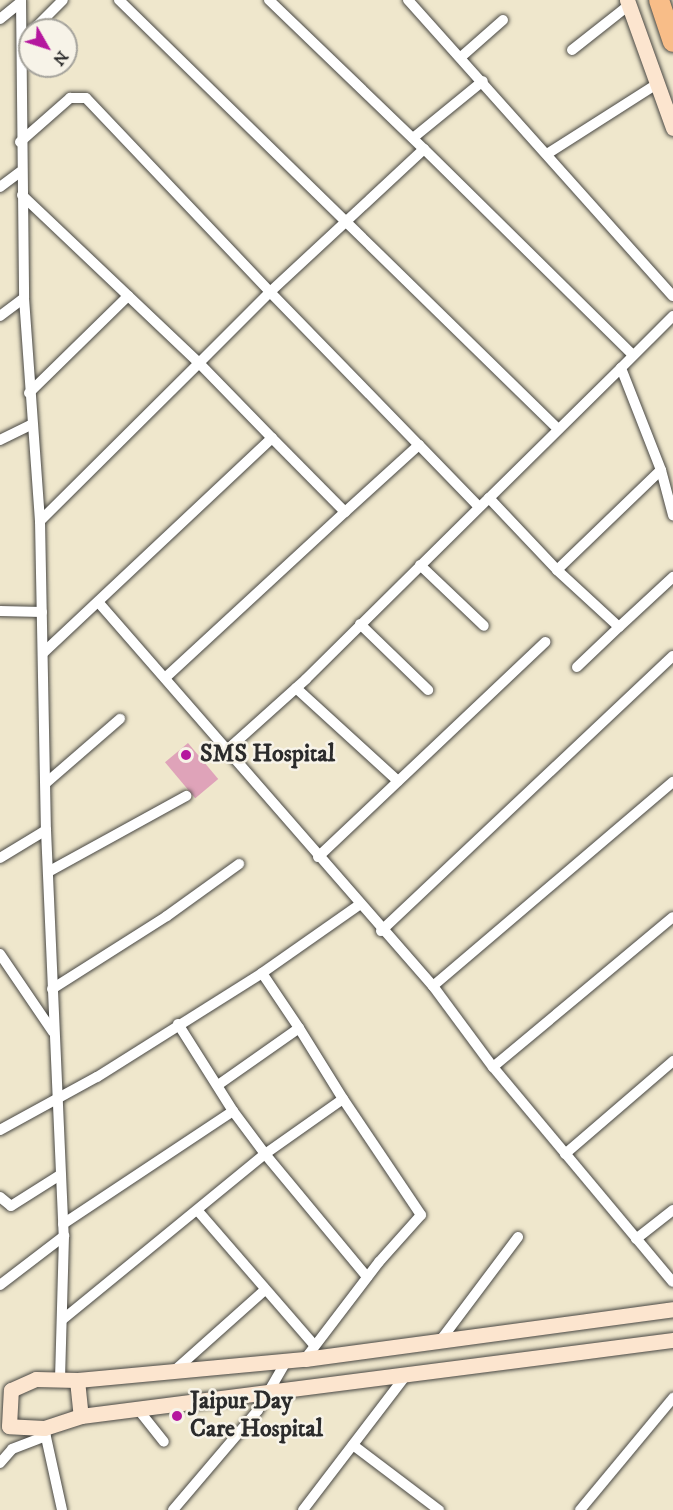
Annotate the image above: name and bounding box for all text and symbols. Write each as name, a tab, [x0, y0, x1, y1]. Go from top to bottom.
north arrow	[18, 18, 78, 78]
text: N	[49, 47, 72, 69]
place label: SMS Hospital	[200, 741, 335, 769]
marker: SMS Hospital	[177, 746, 195, 764]
place label: Jaipur Day Care Hospital	[190, 1388, 323, 1444]
marker: Jaipur Day Care Hospital	[168, 1407, 186, 1425]

